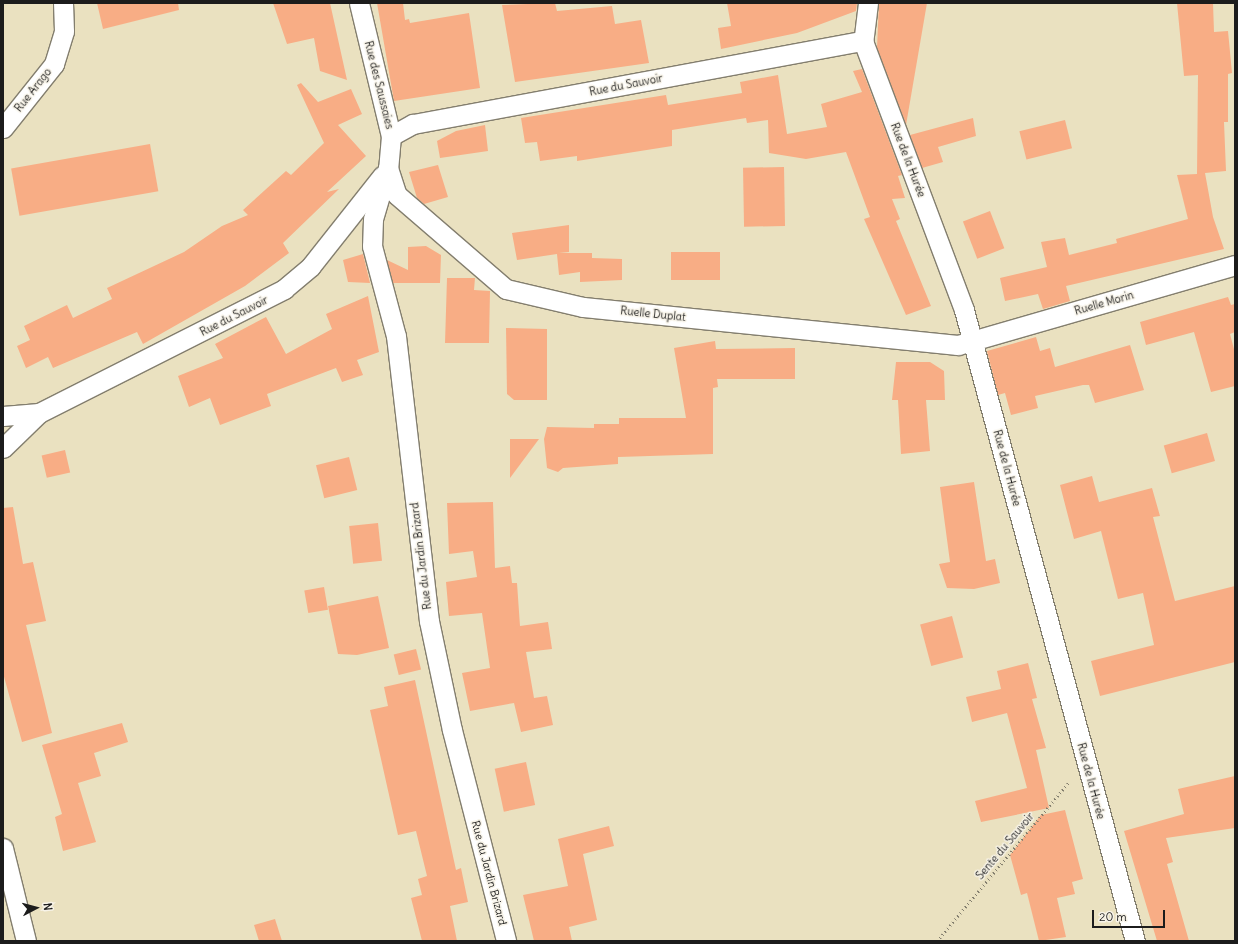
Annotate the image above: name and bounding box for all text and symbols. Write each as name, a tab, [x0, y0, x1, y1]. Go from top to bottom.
street label: Rue des Saussaies	[362, 40, 396, 130]
street label: Rue Arago	[12, 66, 54, 114]
street label: Rue du Sauvoir	[588, 71, 664, 99]
street label: Rue de la Hurée	[888, 121, 928, 199]
street label: Ruelle Morin	[1073, 288, 1135, 318]
street label: Rue du Sauvoir	[198, 293, 270, 339]
street label: Ruelle Duplat	[620, 304, 686, 324]
street label: Rue de la Hurée	[990, 428, 1024, 508]
street label: Rue du Jardin Brizard	[408, 502, 434, 610]
street label: Rue de la Hurée	[1074, 741, 1108, 821]
street label: Sente du Sauvoir	[973, 810, 1037, 882]
street label: Rue du Jardin Brizard	[469, 819, 509, 927]
north arrow	[16, 888, 56, 928]
text: N	[41, 902, 55, 911]
scale bar	[1094, 902, 1167, 928]
text: 20 m	[1099, 909, 1127, 924]

